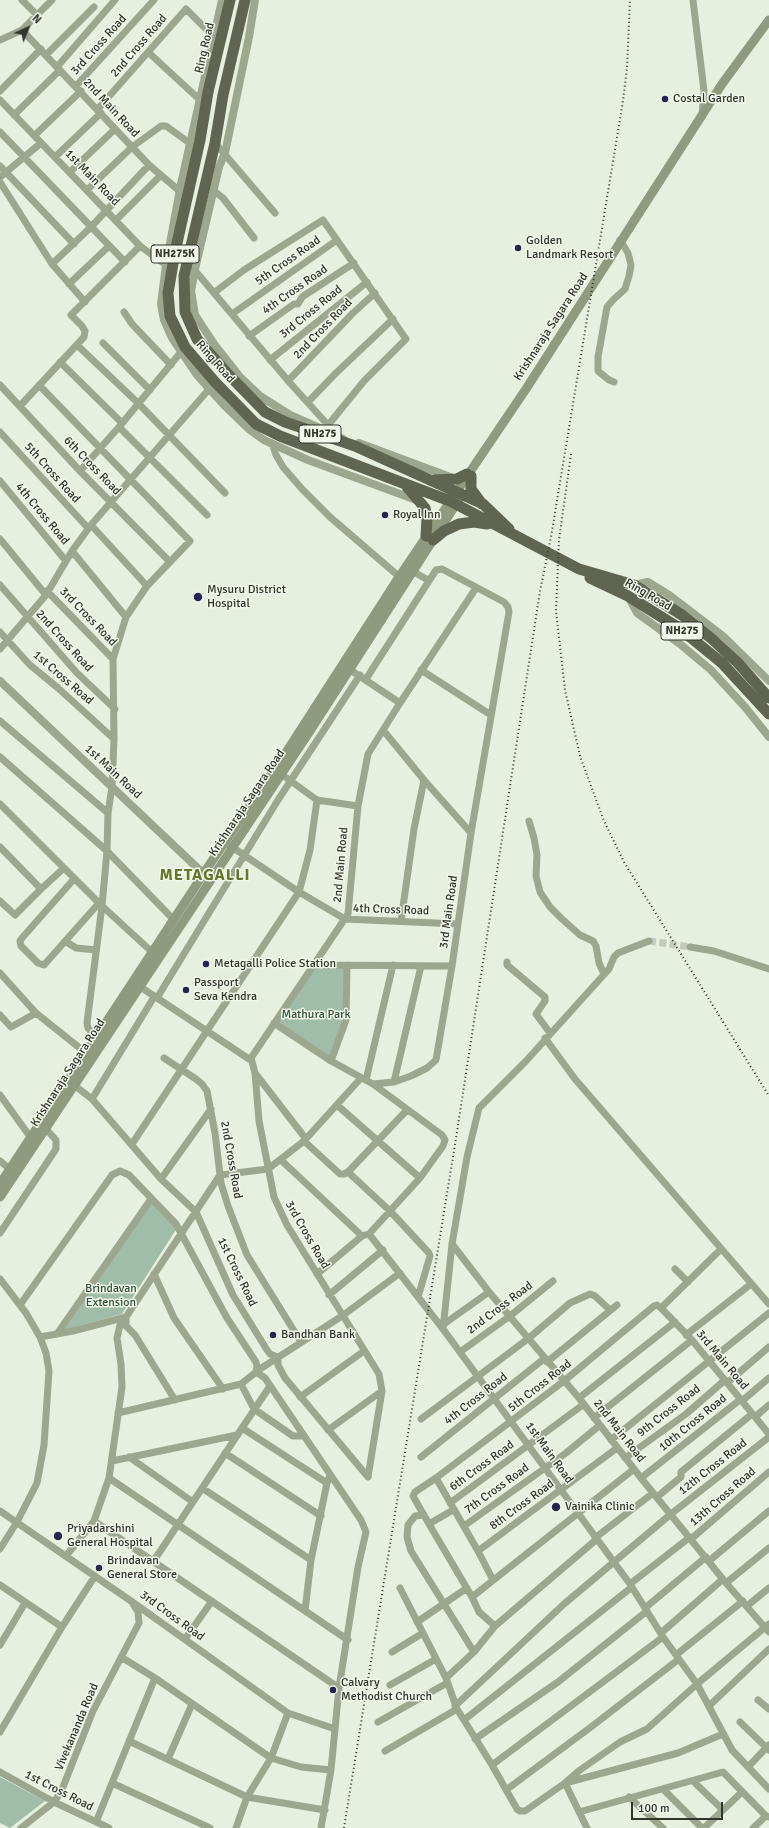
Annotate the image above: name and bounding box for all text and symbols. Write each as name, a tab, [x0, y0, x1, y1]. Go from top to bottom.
north arrow	[8, 8, 48, 48]
text: N	[29, 12, 44, 26]
street label: 3rd Cross Road	[68, 12, 130, 78]
street label: 2nd Cross Road	[108, 12, 170, 80]
street label: Ring Road	[192, 21, 218, 75]
street label: 2nd Main Road	[80, 75, 142, 141]
place label: Costal Garden	[673, 92, 745, 106]
marker: Costal Garden	[660, 94, 670, 104]
street label: 1st Main Road	[62, 147, 122, 209]
street label: 5th Cross Road	[253, 233, 323, 289]
place label: Golden Landmark Resort	[526, 234, 613, 262]
marker: Golden Landmark Resort	[513, 243, 523, 253]
road number: NH275K	[151, 245, 199, 263]
street label: 4th Cross Road	[260, 262, 330, 318]
street label: Krishnaraja Sagara Road	[511, 270, 591, 384]
street label: 3rd Cross Road	[277, 282, 345, 342]
street label: 2nd Cross Road	[291, 296, 355, 362]
street label: Ring Road	[193, 338, 237, 386]
road number: NH275	[299, 425, 341, 443]
street label: 6th Cross Road	[60, 434, 124, 498]
street label: 5th Cross Road	[21, 440, 83, 506]
street label: 4th Cross Road	[12, 480, 72, 548]
place label: Royal Inn	[393, 508, 440, 522]
marker: Royal Inn	[380, 510, 390, 520]
street label: Ring Road	[622, 576, 674, 614]
place label: Mysuru District Hospital	[207, 583, 286, 611]
street label: 3rd Cross Road	[56, 585, 120, 649]
marker: Mysuru District Hospital	[192, 591, 204, 603]
street label: 2nd Cross Road	[32, 607, 96, 675]
road number: NH275	[661, 622, 703, 640]
street label: 1st Cross Road	[30, 648, 96, 708]
street label: 1st Main Road	[82, 742, 144, 802]
street label: Krishnaraja Sagara Road	[206, 747, 288, 859]
street label: 2nd Main Road	[331, 827, 351, 903]
district label: METAGALLI	[159, 866, 251, 886]
street label: 3rd Main Road	[437, 875, 461, 949]
street label: 4th Cross Road	[353, 901, 429, 919]
place label: Metagalli Police Station	[214, 957, 336, 971]
marker: Metagalli Police Station	[201, 959, 211, 969]
place label: Passport Seva Kendra	[194, 976, 257, 1004]
marker: Passport Seva Kendra	[181, 985, 191, 995]
park label: Mathura Park	[281, 1008, 351, 1022]
street label: Krishnaraja Sagara Road	[28, 1016, 108, 1130]
street label: 2nd Cross Road	[217, 1120, 245, 1200]
street label: 3rd Cross Road	[282, 1198, 332, 1272]
street label: 1st Cross Road	[214, 1235, 260, 1309]
street label: 2nd Cross Road	[464, 1279, 536, 1337]
park label: Brindavan Extension	[85, 1282, 137, 1310]
street label: 3rd Main Road	[693, 1327, 751, 1393]
place label: Bandhan Bank	[281, 1328, 355, 1342]
marker: Bandhan Bank	[268, 1330, 278, 1340]
street label: 5th Cross Road	[505, 1357, 575, 1415]
street label: 4th Cross Road	[441, 1370, 511, 1428]
street label: 9th Cross Road	[634, 1382, 704, 1440]
street label: 10th Cross Road	[656, 1391, 730, 1455]
street label: 2nd Main Road	[590, 1397, 648, 1465]
street label: 1st Main Road	[522, 1419, 576, 1487]
street label: 12th Cross Road	[676, 1436, 750, 1498]
street label: 6th Cross Road	[447, 1438, 517, 1494]
street label: 7th Cross Road	[462, 1461, 532, 1517]
street label: 13th Cross Road	[687, 1464, 759, 1530]
street label: 8th Cross Road	[487, 1477, 557, 1533]
place label: Vainika Clinic	[565, 1500, 635, 1514]
marker: Vainika Clinic	[550, 1501, 562, 1513]
place label: Priyadarshini General Hospital	[67, 1522, 153, 1550]
marker: Priyadarshini General Hospital	[52, 1530, 64, 1542]
place label: Brindavan General Store	[107, 1554, 177, 1582]
marker: Brindavan General Store	[94, 1563, 104, 1573]
street label: 3rd Cross Road	[137, 1588, 207, 1644]
place label: Calvary Methodist Church	[341, 1676, 432, 1704]
street label: Vivekananda Road	[52, 1681, 102, 1773]
marker: Calvary Methodist Church	[328, 1685, 338, 1695]
street label: 1st Cross Road	[22, 1768, 96, 1814]
scale bar	[633, 1794, 725, 1820]
text: 100 m	[638, 1801, 670, 1816]

